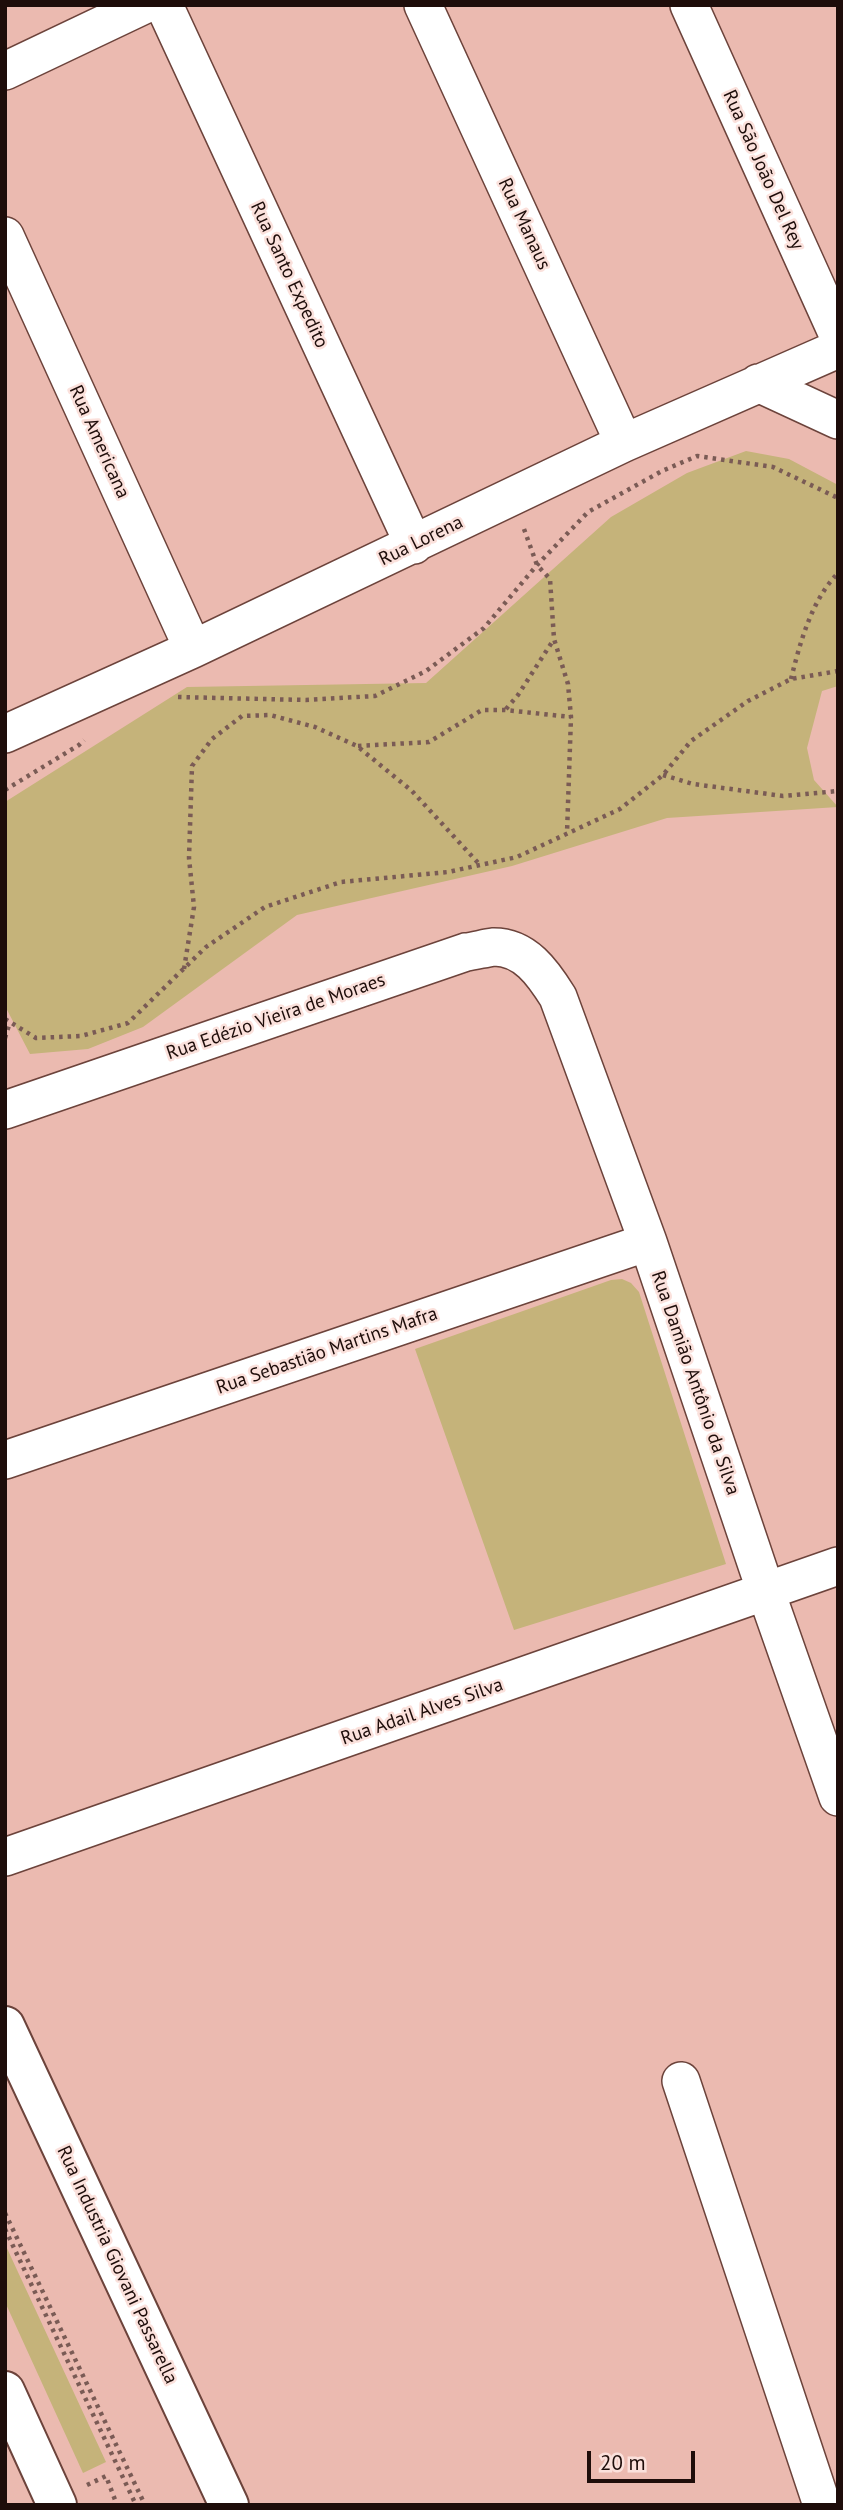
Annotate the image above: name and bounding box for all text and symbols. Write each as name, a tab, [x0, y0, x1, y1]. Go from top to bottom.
street label: Rua São João Del Rey	[718, 87, 808, 253]
street label: Rua Manaus	[493, 175, 555, 273]
street label: Rua Santo Expedito	[245, 198, 333, 352]
street label: Rua Americana	[64, 382, 134, 502]
street label: Rua Lorena	[375, 511, 467, 571]
street label: Rua Edézio Vieira de Moraes	[164, 969, 388, 1065]
street label: Rua Damião Antônio da Silva	[646, 1268, 744, 1498]
street label: Rua Sebastião Martins Mafra	[213, 1302, 441, 1400]
street label: Rua Adail Alves Silva	[338, 1674, 506, 1750]
street label: Rua Industria Giovani Passarella	[52, 2142, 182, 2388]
scale bar	[591, 2436, 700, 2480]
text: 20 m	[600, 2449, 646, 2476]

